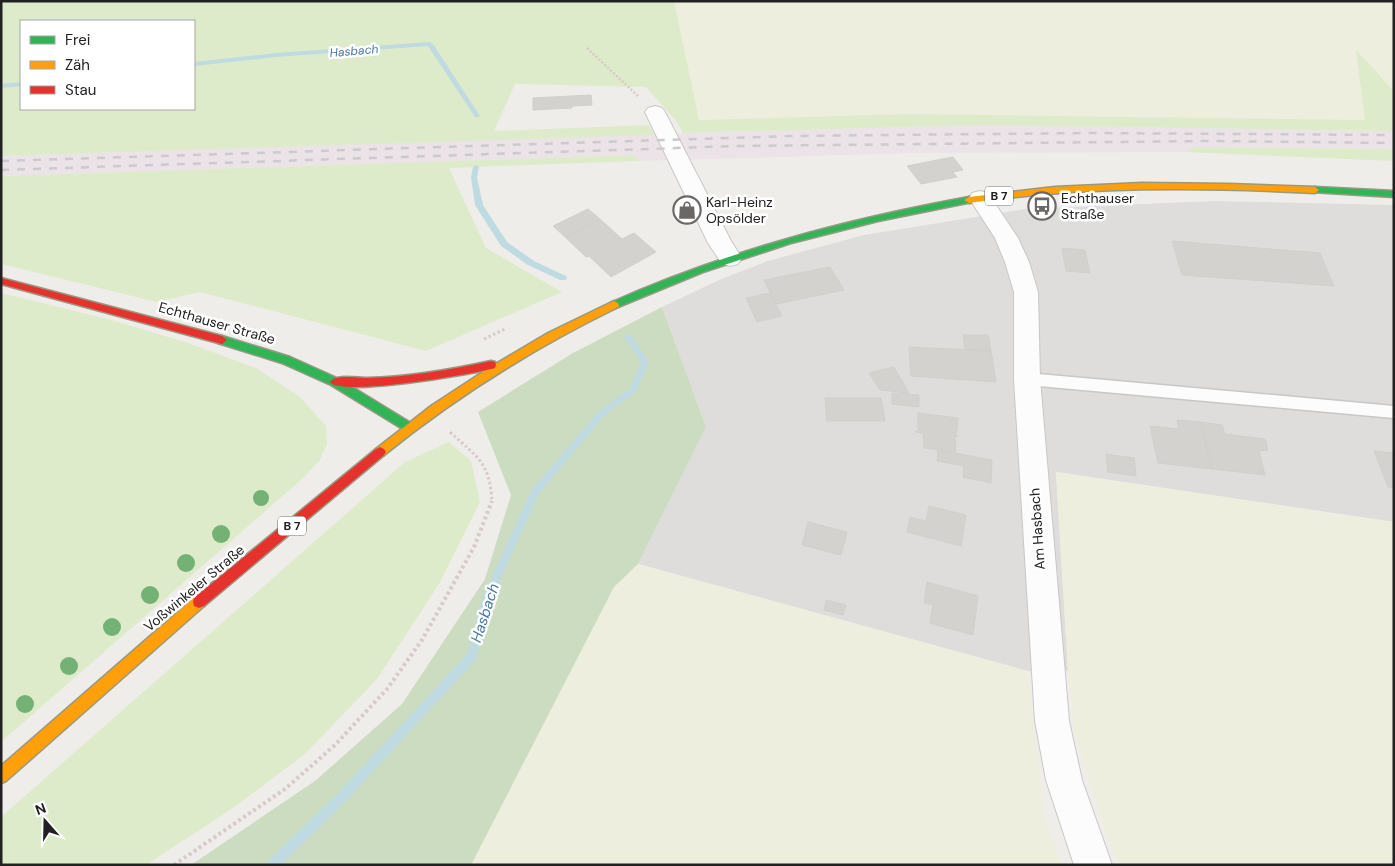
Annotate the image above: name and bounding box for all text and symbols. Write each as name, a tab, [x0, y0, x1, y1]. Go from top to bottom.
legend	[20, 20, 195, 110]
text: Frei	[65, 30, 90, 50]
water label: Hasbach	[329, 41, 379, 61]
text: Zäh	[65, 55, 90, 75]
text: Stau	[65, 80, 96, 100]
road number: B 7	[985, 187, 1013, 206]
place label: Echthauser Straße	[1061, 189, 1134, 223]
bus stop icon: Echthauser Straße	[1027, 191, 1057, 221]
place label: Karl-Heinz Opsölder	[706, 193, 773, 227]
shop icon: Karl-Heinz Opsölder	[672, 195, 702, 225]
street label: Echthauser Straße	[157, 298, 277, 348]
street label: Am Hasbach	[1025, 487, 1049, 571]
road number: B 7	[278, 516, 306, 536]
street label: Voßwinkeler Straße	[140, 541, 248, 635]
water label: Hasbach	[466, 581, 504, 645]
north arrow	[20, 796, 70, 846]
text: N	[33, 799, 48, 819]

